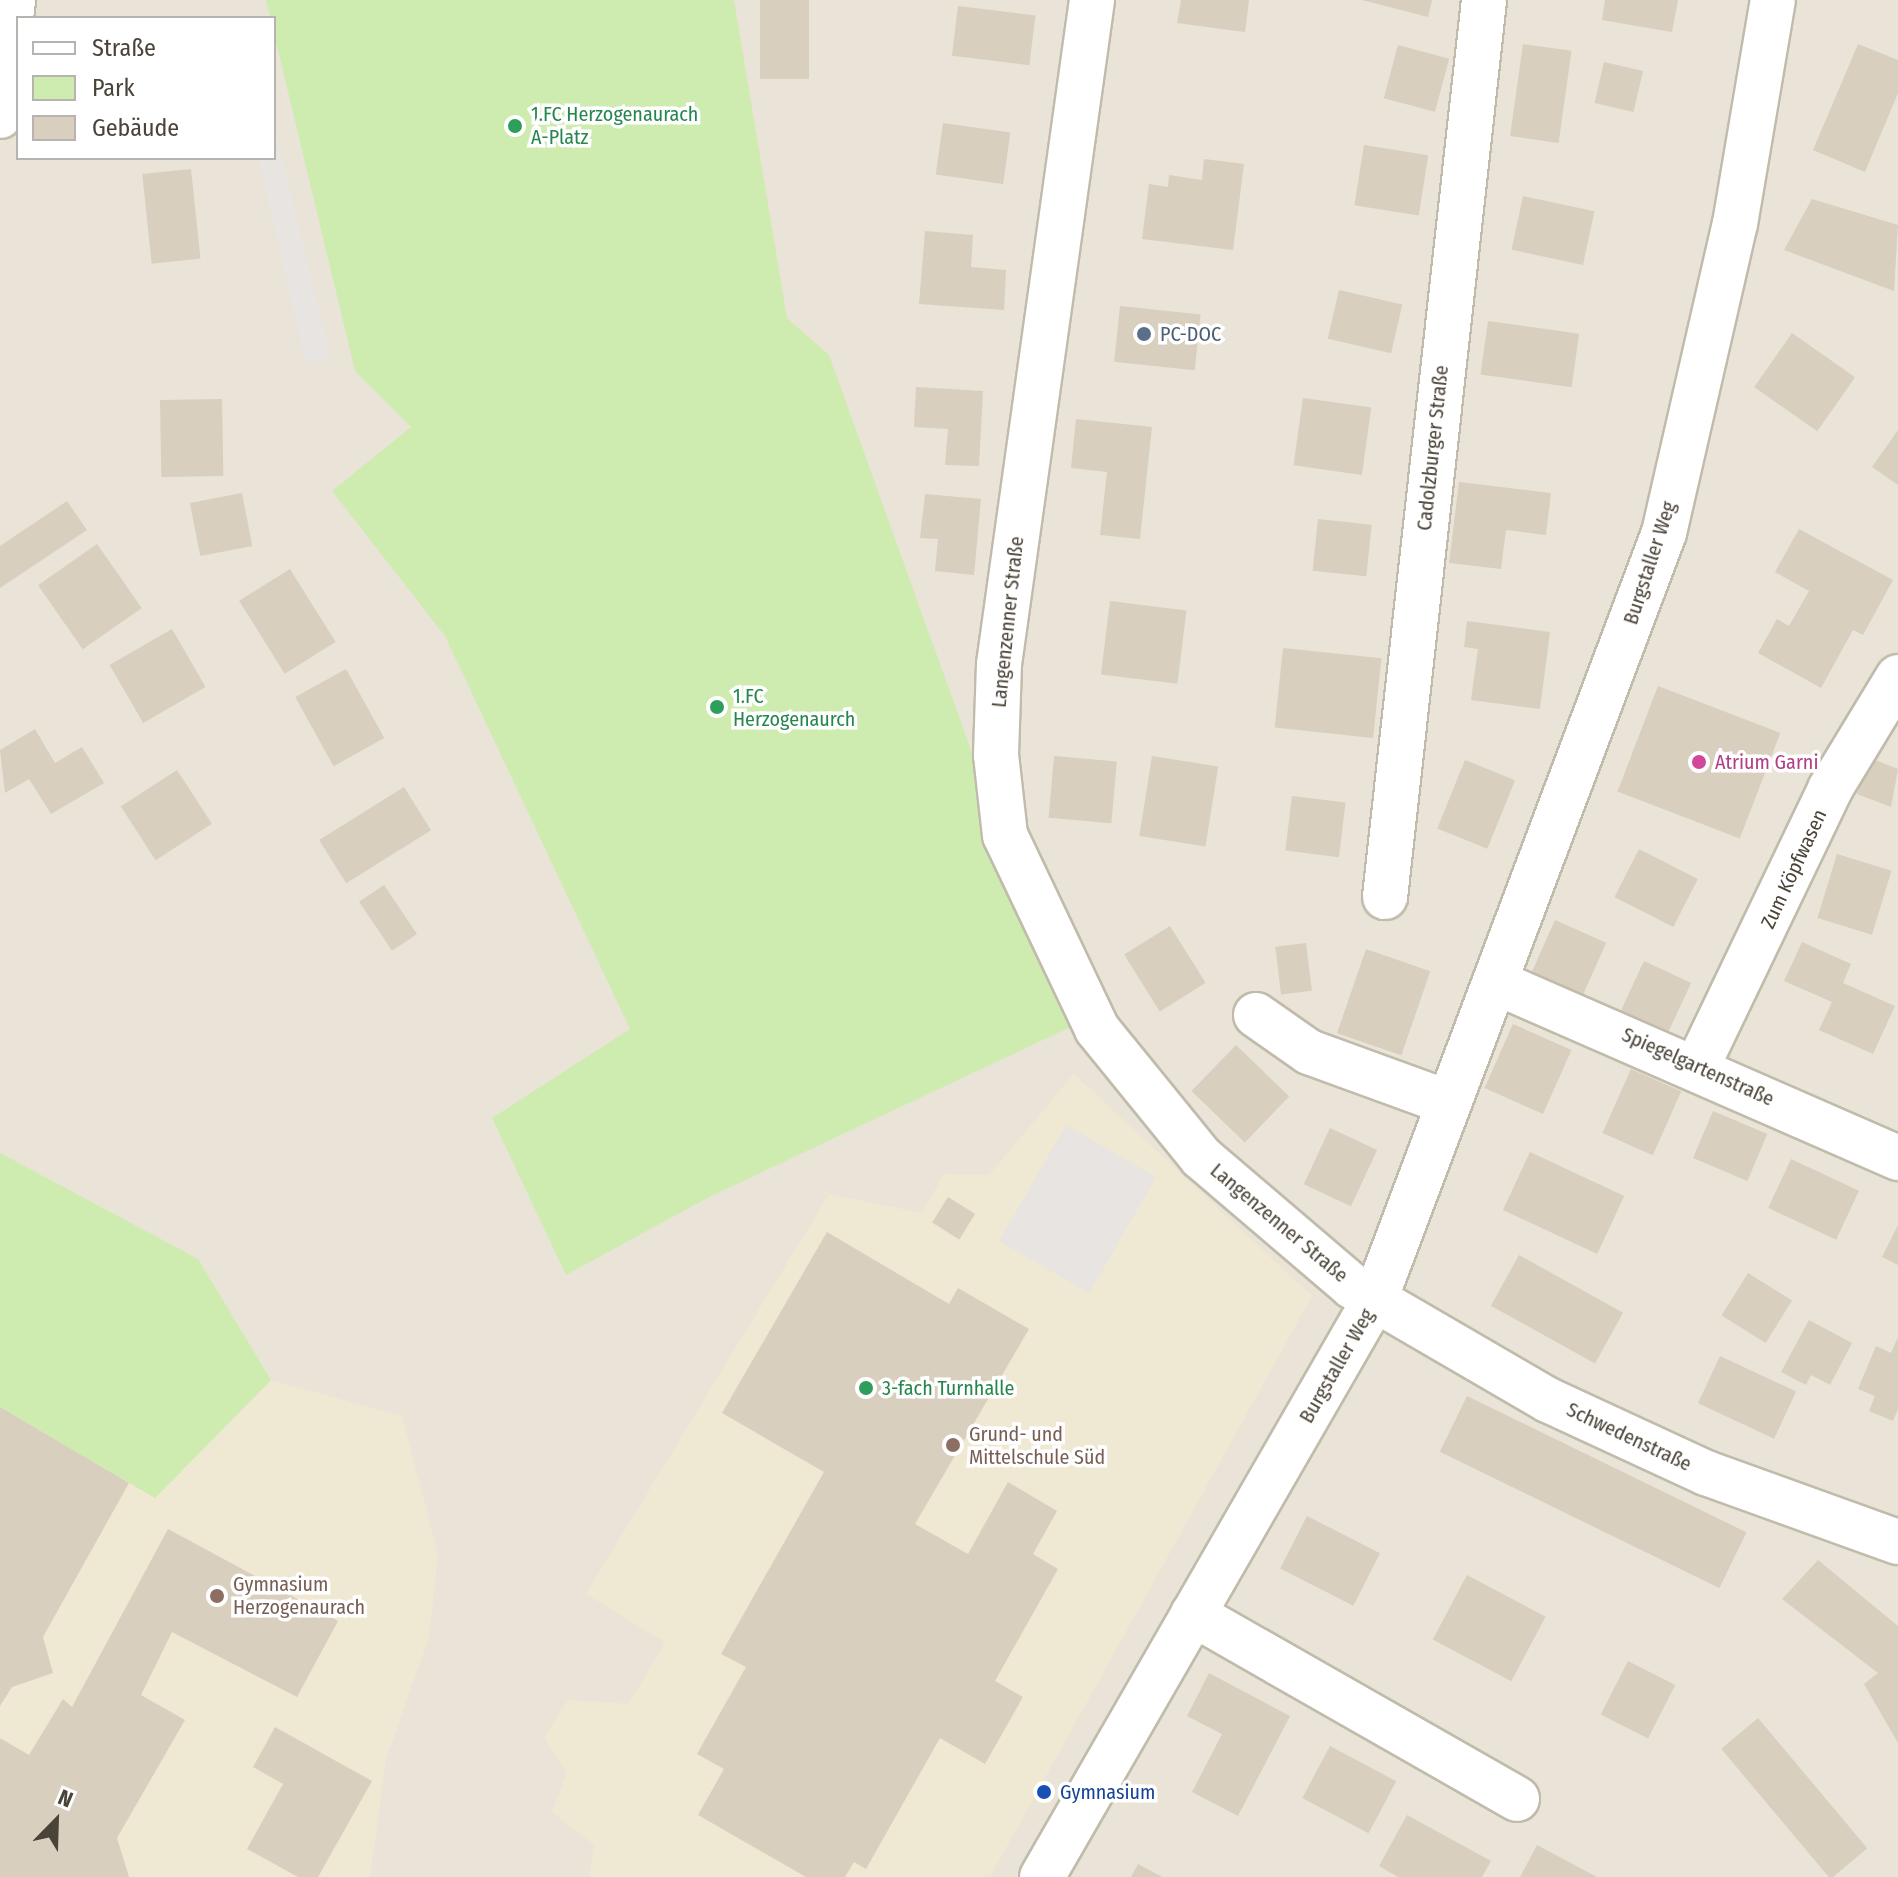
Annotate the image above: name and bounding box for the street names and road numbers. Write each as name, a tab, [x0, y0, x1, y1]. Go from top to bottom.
street label: Cadolzburger Straße	[1412, 364, 1454, 532]
street label: Burgstaller Weg	[1619, 498, 1681, 628]
street label: Langenzenner Straße	[987, 535, 1029, 709]
street label: Zum Köpfwasen	[1756, 806, 1832, 932]
street label: Spiegelgartenstraße	[1618, 1023, 1778, 1111]
street label: Langenzenner Straße	[1205, 1159, 1353, 1287]
street label: Burgstaller Weg	[1295, 1305, 1379, 1427]
street label: Schwedenstraße	[1563, 1398, 1695, 1476]

